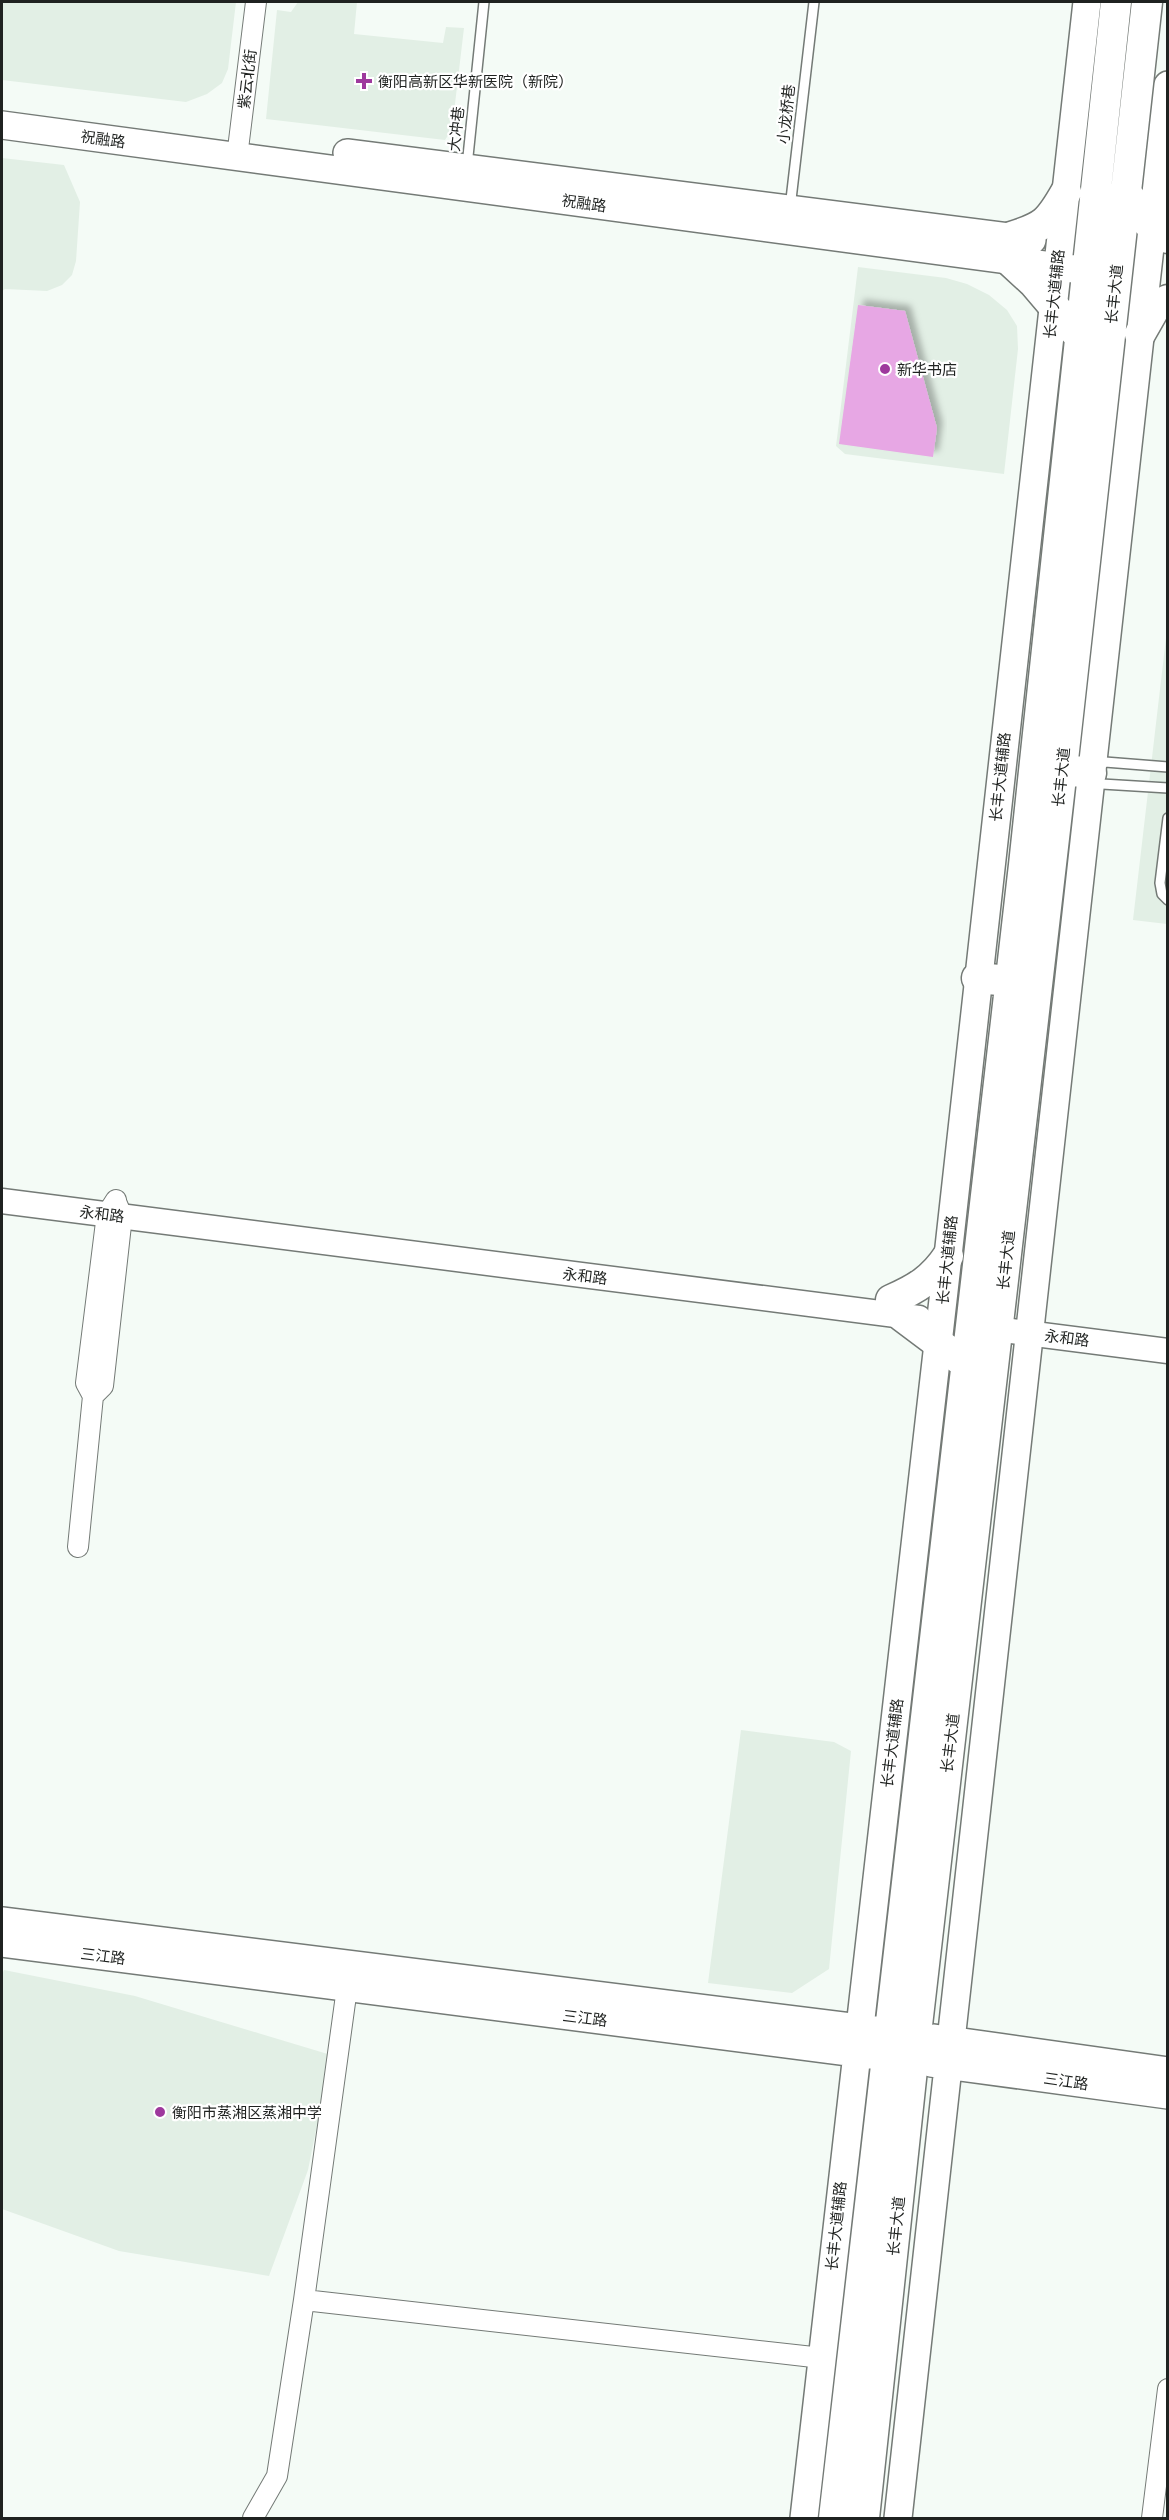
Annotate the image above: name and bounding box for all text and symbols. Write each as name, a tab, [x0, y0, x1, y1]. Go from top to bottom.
street label: 紫云北街	[233, 48, 261, 110]
place label: 衡阳高新区华新医院（新院）	[378, 71, 573, 92]
marker: 衡阳高新区华新医院（新院）	[355, 72, 373, 90]
street label: 小龙桥巷	[772, 83, 800, 145]
street label: 大冲巷	[443, 106, 469, 152]
street label: 祝融路	[79, 125, 127, 153]
street label: 祝融路	[560, 189, 608, 217]
street label: 长丰大道辅路	[1039, 248, 1069, 340]
street label: 长丰大道	[1100, 263, 1128, 325]
place label: 新华书店	[897, 359, 957, 380]
marker: 新华书店	[878, 362, 892, 376]
street label: 长丰大道辅路	[985, 731, 1015, 823]
street label: 长丰大道	[1047, 746, 1075, 808]
street label: 永和路	[78, 1201, 126, 1227]
street label: 长丰大道辅路	[932, 1214, 962, 1306]
street label: 长丰大道	[992, 1229, 1020, 1291]
street label: 永和路	[561, 1263, 609, 1289]
street label: 永和路	[1043, 1325, 1091, 1351]
street label: 长丰大道辅路	[876, 1697, 908, 1789]
street label: 长丰大道	[936, 1712, 964, 1774]
street label: 三江路	[79, 1943, 127, 1969]
street label: 三江路	[561, 2005, 609, 2031]
street label: 三江路	[1042, 2067, 1090, 2095]
place label: 衡阳市蒸湘区蒸湘中学	[172, 2102, 322, 2123]
marker: 衡阳市蒸湘区蒸湘中学	[153, 2105, 167, 2119]
street label: 长丰大道辅路	[821, 2180, 851, 2272]
street label: 长丰大道	[882, 2195, 910, 2257]

